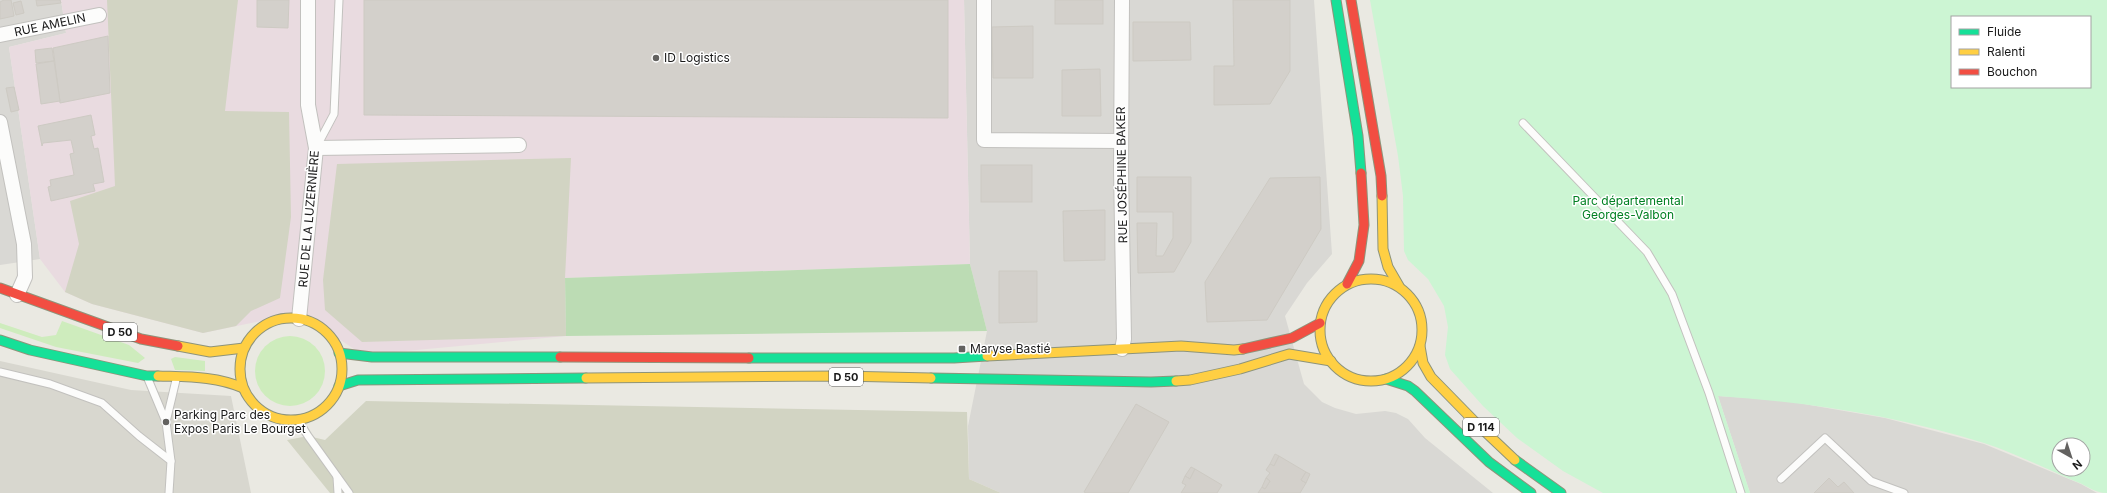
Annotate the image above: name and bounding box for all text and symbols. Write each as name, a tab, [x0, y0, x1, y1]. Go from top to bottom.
street label: RUE AMELIN	[13, 10, 87, 39]
legend	[1951, 16, 2091, 88]
text: Fluide	[1987, 24, 2021, 39]
text: Ralenti	[1987, 44, 2025, 59]
place label: ID Logistics	[664, 50, 730, 65]
marker: ID Logistics	[651, 53, 661, 63]
text: Bouchon	[1987, 64, 2037, 79]
street label: RUE JOSÉPHINE BAKER	[1113, 106, 1130, 244]
street label: RUE DE LA LUZERNIÈRE	[295, 150, 322, 288]
park label: Parc départemental Georges-Valbon	[1572, 193, 1684, 222]
road number: D 50	[103, 323, 137, 341]
place label: Maryse Bastié	[970, 341, 1050, 356]
marker: Maryse Bastié	[957, 344, 967, 354]
road number: D 50	[829, 368, 863, 386]
place label: Parking Parc des Expos Paris Le Bourget	[174, 407, 306, 436]
marker: Parking Parc des Expos Paris Le Bourget	[161, 417, 171, 427]
road number: D 114	[1463, 418, 1499, 436]
north arrow	[2051, 437, 2091, 477]
text: N	[2070, 457, 2085, 473]

